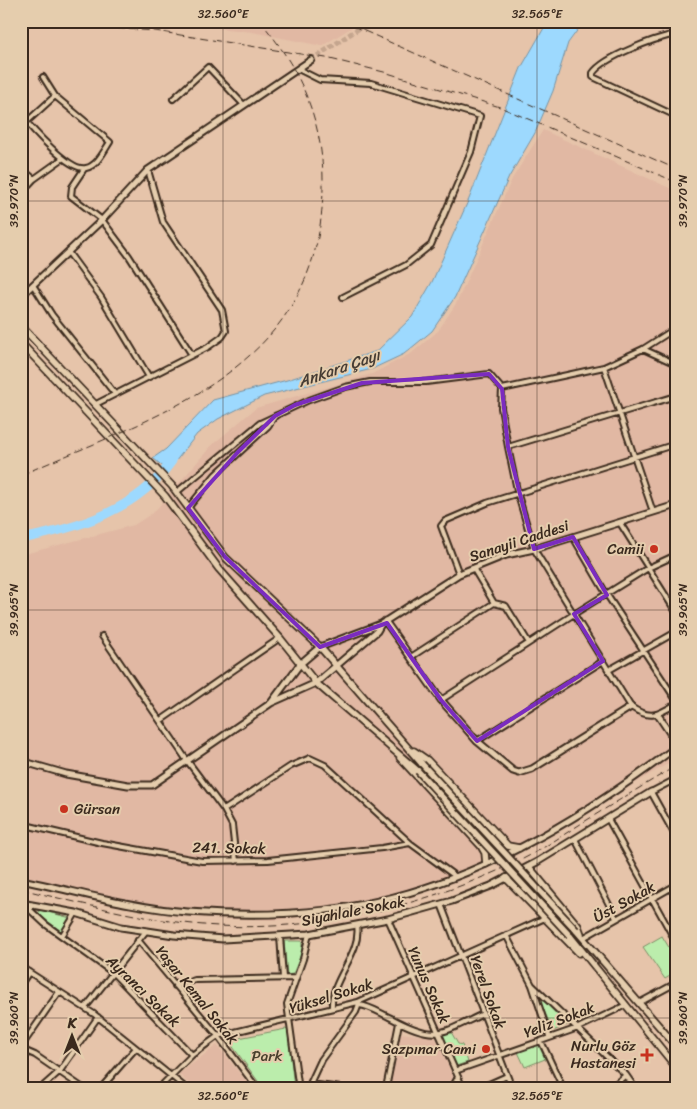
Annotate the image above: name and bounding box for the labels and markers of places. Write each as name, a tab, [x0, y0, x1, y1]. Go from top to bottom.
place label: Camii	[607, 536, 645, 562]
marker: Camii	[648, 543, 660, 555]
place label: Gürsan	[74, 796, 120, 822]
marker: Gürsan	[58, 803, 70, 815]
place label: Nurlu Göz Hastanesi	[570, 1033, 637, 1076]
place label: Sazpınar Cami	[382, 1036, 477, 1062]
marker: Sazpınar Cami	[480, 1043, 492, 1055]
marker: Nurlu Göz Hastanesi	[640, 1048, 654, 1062]

